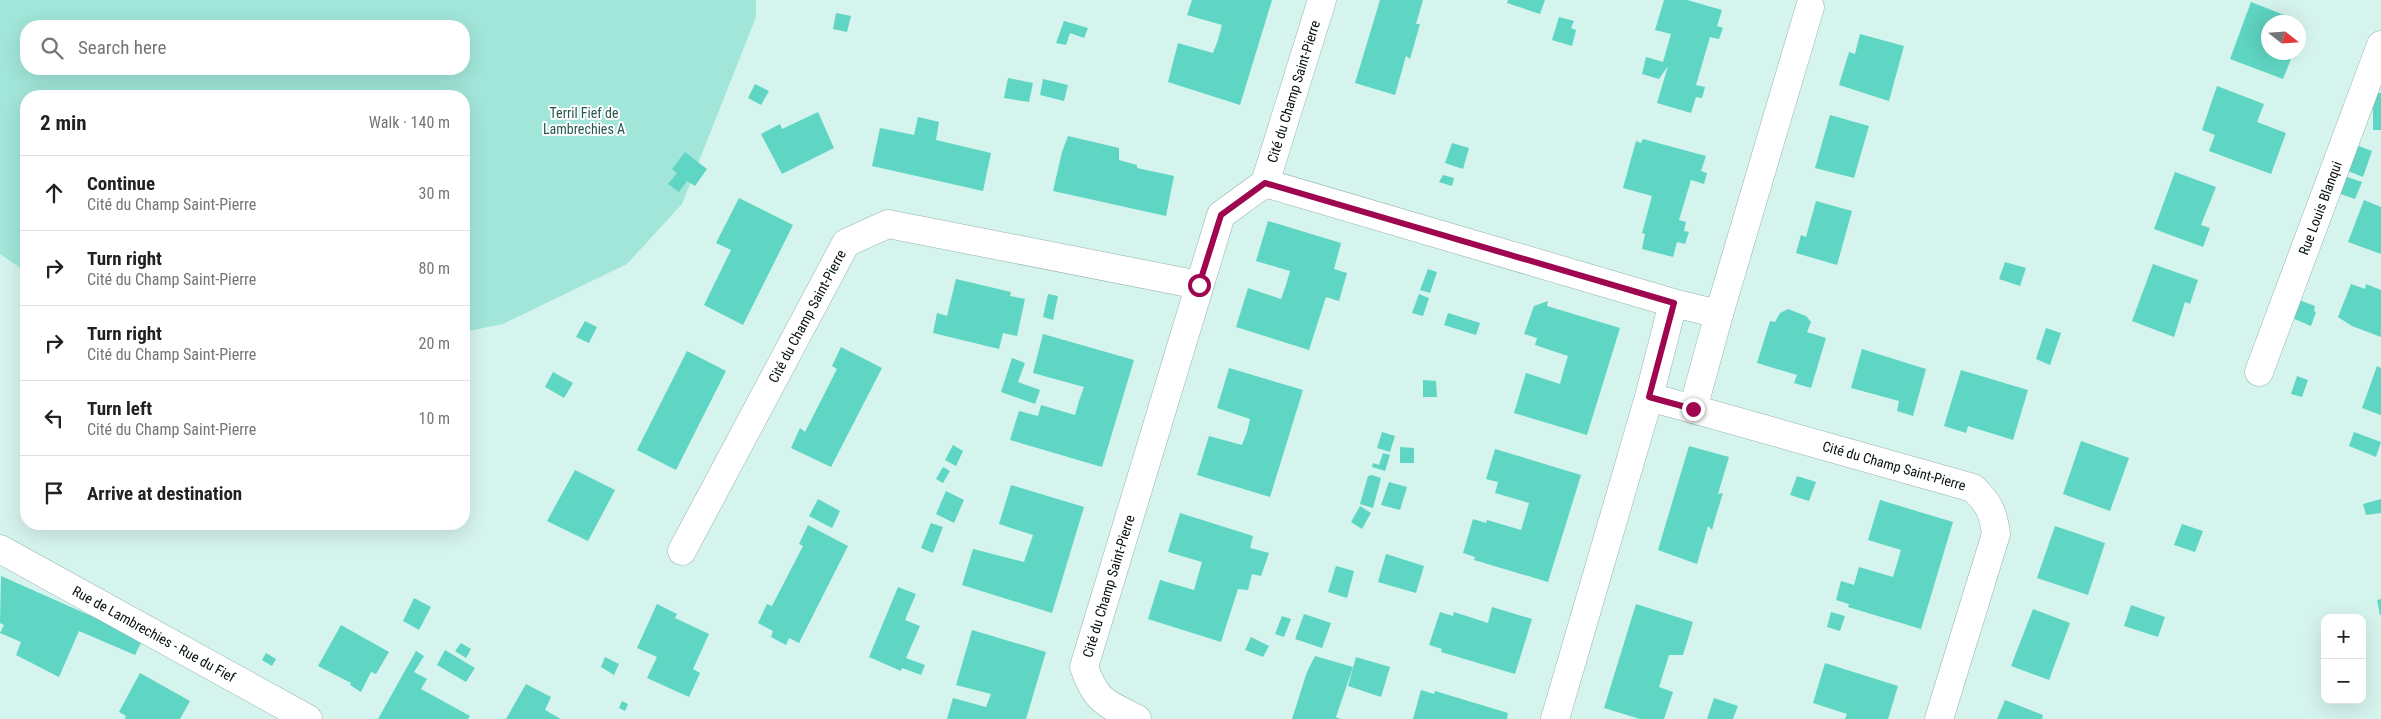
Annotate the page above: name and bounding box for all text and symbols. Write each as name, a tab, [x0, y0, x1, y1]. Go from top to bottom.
north arrow	[2261, 15, 2306, 60]
street label: Cité du Champ Saint-Pierre	[1264, 18, 1323, 165]
search box	[20, 20, 470, 75]
icon: search	[38, 34, 66, 62]
text: Search here	[78, 36, 166, 59]
park label: Terril Fief de Lambrechies A	[543, 105, 625, 137]
text: 2 min	[40, 111, 87, 135]
text: Walk · 140 m	[369, 113, 450, 132]
street label: Rue Louis Blanqui	[2295, 159, 2345, 257]
text: Continue	[87, 172, 155, 195]
icon: ahead	[40, 179, 68, 207]
text: 30 m	[418, 184, 450, 203]
text: Cité du Champ Saint-Pierre	[87, 195, 256, 214]
text: Turn right	[87, 247, 162, 270]
street label: Cité du Champ Saint-Pierre	[765, 247, 849, 385]
icon: right	[40, 254, 68, 282]
text: 80 m	[418, 259, 450, 278]
text: Cité du Champ Saint-Pierre	[87, 270, 256, 289]
route start	[1188, 274, 1211, 297]
text: Turn right	[87, 322, 162, 345]
icon: right	[40, 329, 68, 357]
text: 20 m	[418, 334, 450, 353]
text: Cité du Champ Saint-Pierre	[87, 345, 256, 364]
text: Turn left	[87, 397, 152, 420]
route end	[1682, 398, 1705, 421]
icon: left	[40, 404, 68, 432]
text: 10 m	[418, 409, 450, 428]
text: Cité du Champ Saint-Pierre	[87, 420, 256, 439]
street label: Cité du Champ Saint-Pierre	[1821, 438, 1968, 494]
icon: arrive	[40, 479, 68, 507]
text: Arrive at destination	[87, 482, 242, 505]
street label: Cité du Champ Saint-Pierre	[1079, 512, 1138, 659]
street label: Rue de Lambrechies - Rue du Fief	[70, 583, 239, 686]
map controls	[2321, 614, 2366, 704]
button: +	[2321, 614, 2366, 659]
button: −	[2321, 659, 2366, 704]

